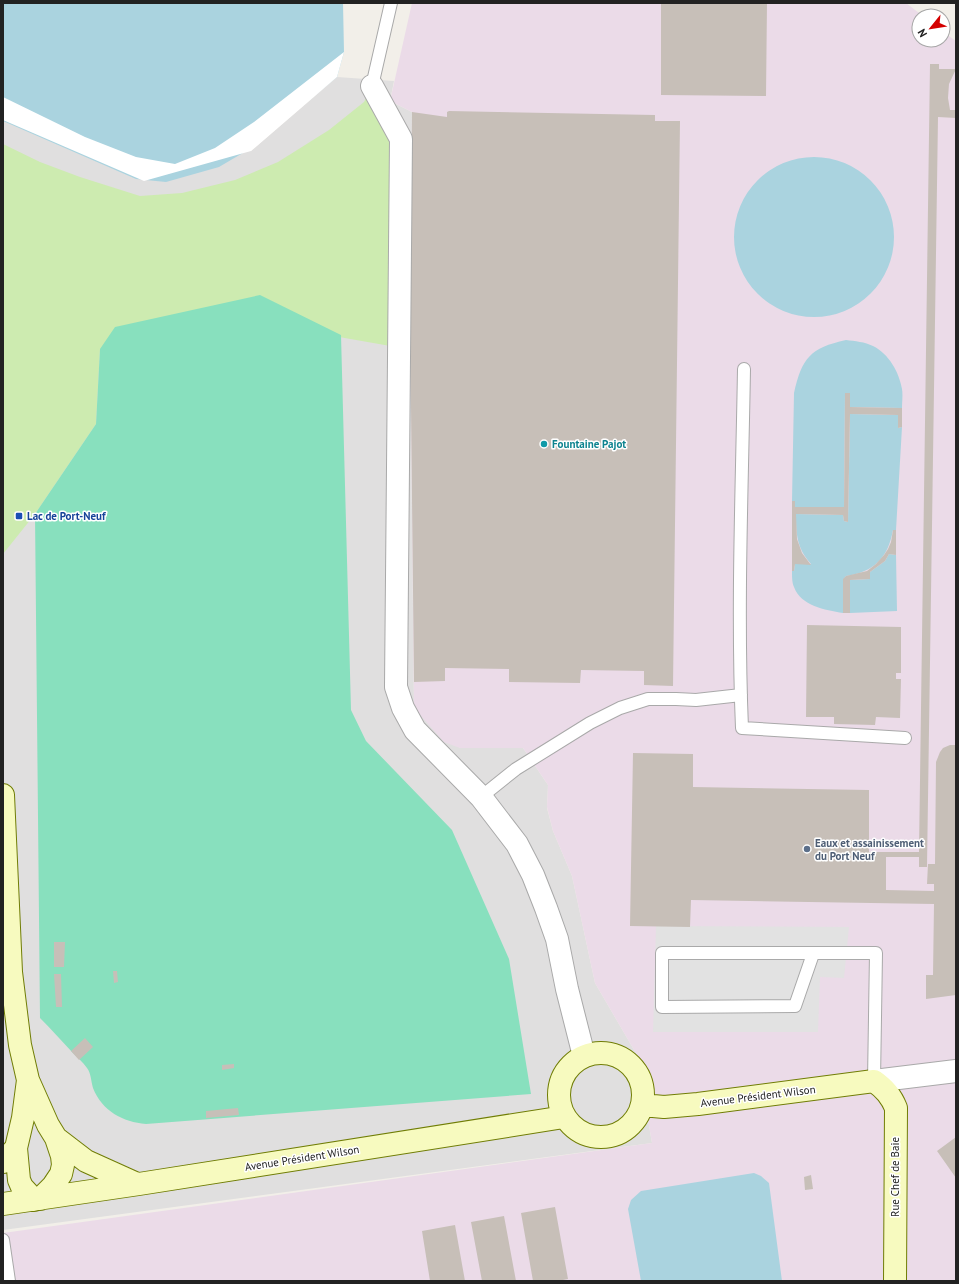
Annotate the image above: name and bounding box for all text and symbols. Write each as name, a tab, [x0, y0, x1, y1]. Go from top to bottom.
north arrow	[911, 8, 951, 48]
text: N	[914, 26, 930, 40]
place label: Fountaine Pajot	[552, 437, 626, 451]
marker: Fountaine Pajot	[539, 439, 549, 449]
place label: Lac de Port-Neuf	[27, 509, 107, 523]
marker: Lac de Port-Neuf	[14, 511, 24, 521]
place label: Eaux et assainissement du Port Neuf	[815, 836, 924, 863]
marker: Eaux et assainissement du Port Neuf	[802, 844, 812, 854]
street label: Avenue Président Wilson	[700, 1082, 816, 1110]
street label: Rue Chef de Baie	[888, 1137, 902, 1217]
street label: Avenue Président Wilson	[244, 1142, 360, 1174]

